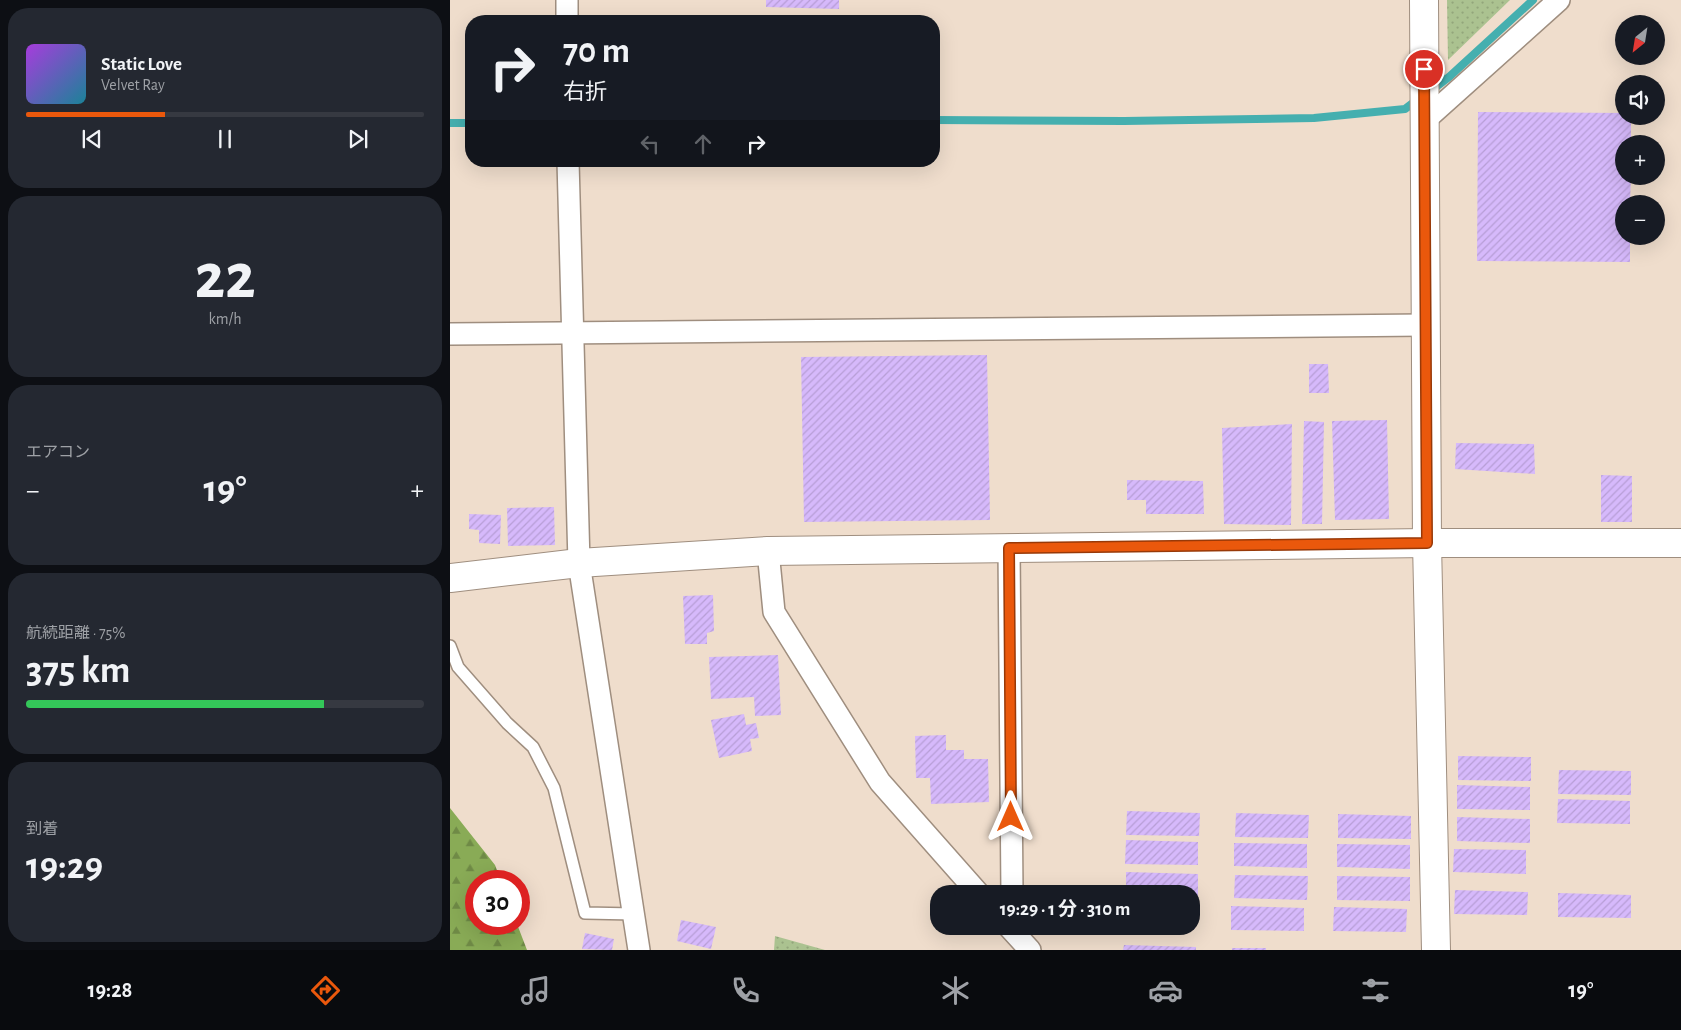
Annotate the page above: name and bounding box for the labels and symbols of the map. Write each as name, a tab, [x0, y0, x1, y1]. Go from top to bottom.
north arrow	[1615, 15, 1665, 65]
pin	[1403, 48, 1445, 90]
position arrow	[984, 790, 1036, 842]
speed limit sign: 30	[465, 870, 530, 935]

